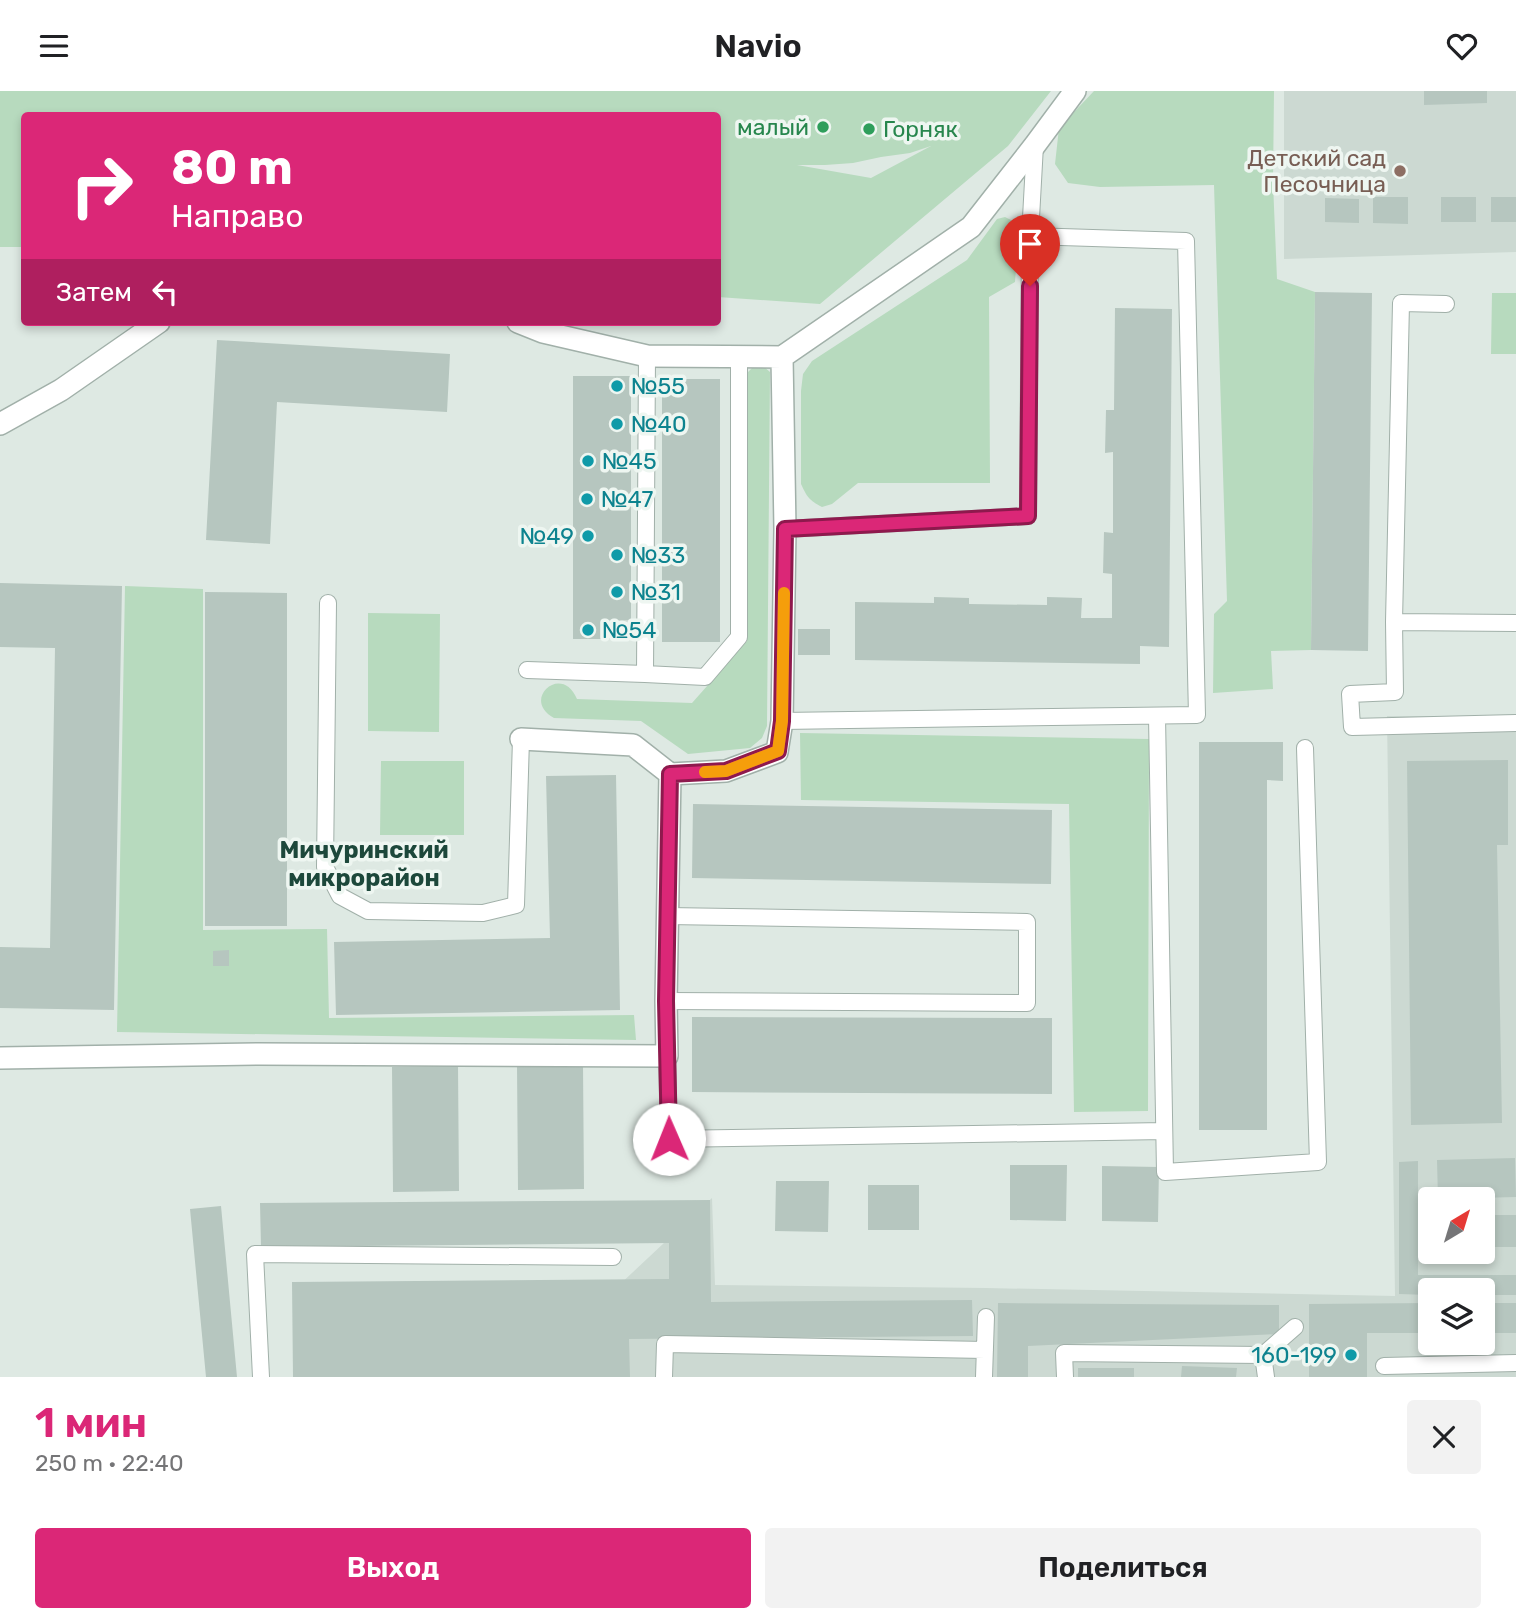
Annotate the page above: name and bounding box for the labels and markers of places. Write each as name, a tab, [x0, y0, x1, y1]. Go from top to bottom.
place label: малый	[737, 113, 809, 141]
place label: Горняк	[883, 115, 958, 143]
marker: малый	[815, 119, 831, 135]
marker: Горняк	[861, 121, 877, 137]
place label: Детский сад Песочница	[1247, 144, 1386, 198]
marker: Детский сад Песочница	[1392, 163, 1408, 179]
pin	[1000, 214, 1060, 286]
place label: №55	[631, 372, 685, 400]
marker: №55	[609, 378, 625, 394]
place label: №40	[631, 410, 687, 438]
marker: №40	[609, 416, 625, 432]
place label: №45	[602, 447, 657, 475]
marker: №45	[580, 453, 596, 469]
place label: №47	[601, 485, 653, 513]
marker: №47	[579, 491, 595, 507]
place label: №49	[520, 522, 574, 550]
marker: №49	[580, 528, 596, 544]
place label: №33	[631, 541, 685, 569]
marker: №33	[609, 547, 625, 563]
place label: №31	[631, 578, 681, 606]
marker: №31	[609, 584, 625, 600]
place label: №54	[602, 616, 657, 644]
marker: №54	[580, 622, 596, 638]
place label: 160-199	[1251, 1341, 1337, 1369]
marker: 160-199	[1343, 1347, 1359, 1363]

